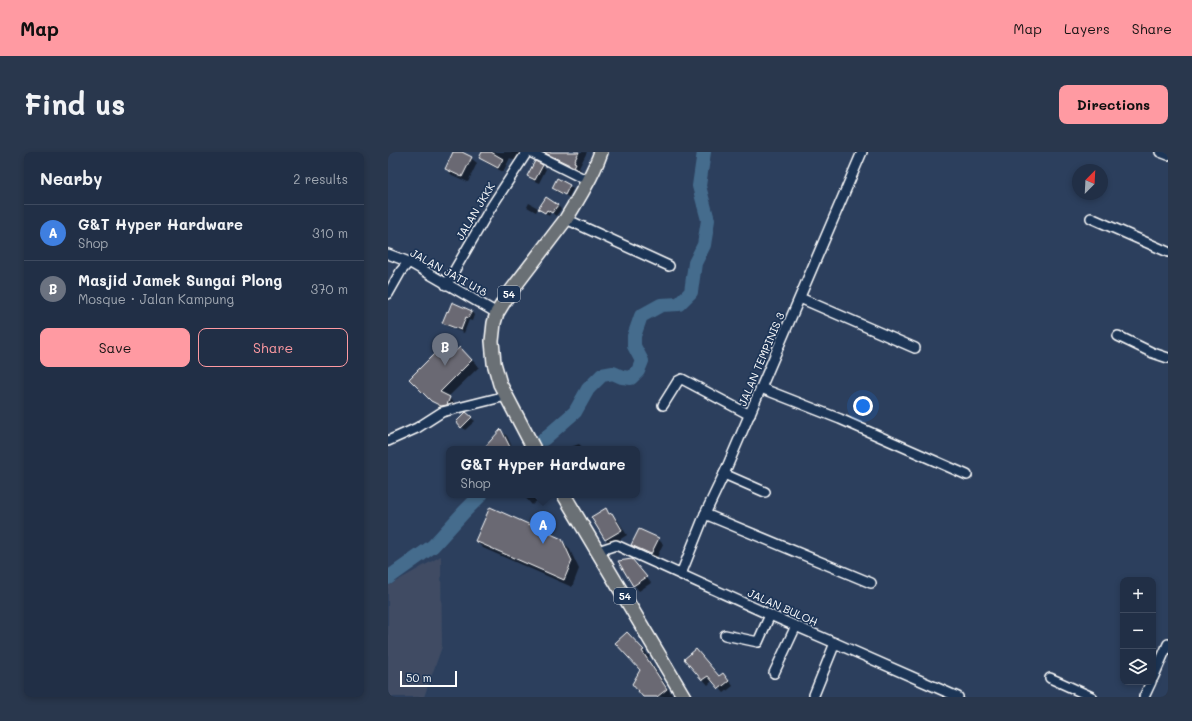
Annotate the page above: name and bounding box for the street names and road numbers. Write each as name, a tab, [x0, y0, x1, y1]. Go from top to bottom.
street label: JALAN JKKK	[452, 179, 498, 243]
street label: JALAN JATI U18	[408, 245, 490, 300]
road number: 54	[498, 286, 520, 302]
street label: JALAN TEMPINIS 3	[734, 309, 788, 408]
street label: JALAN BULOH	[746, 585, 821, 629]
road number: 54	[614, 588, 636, 604]

